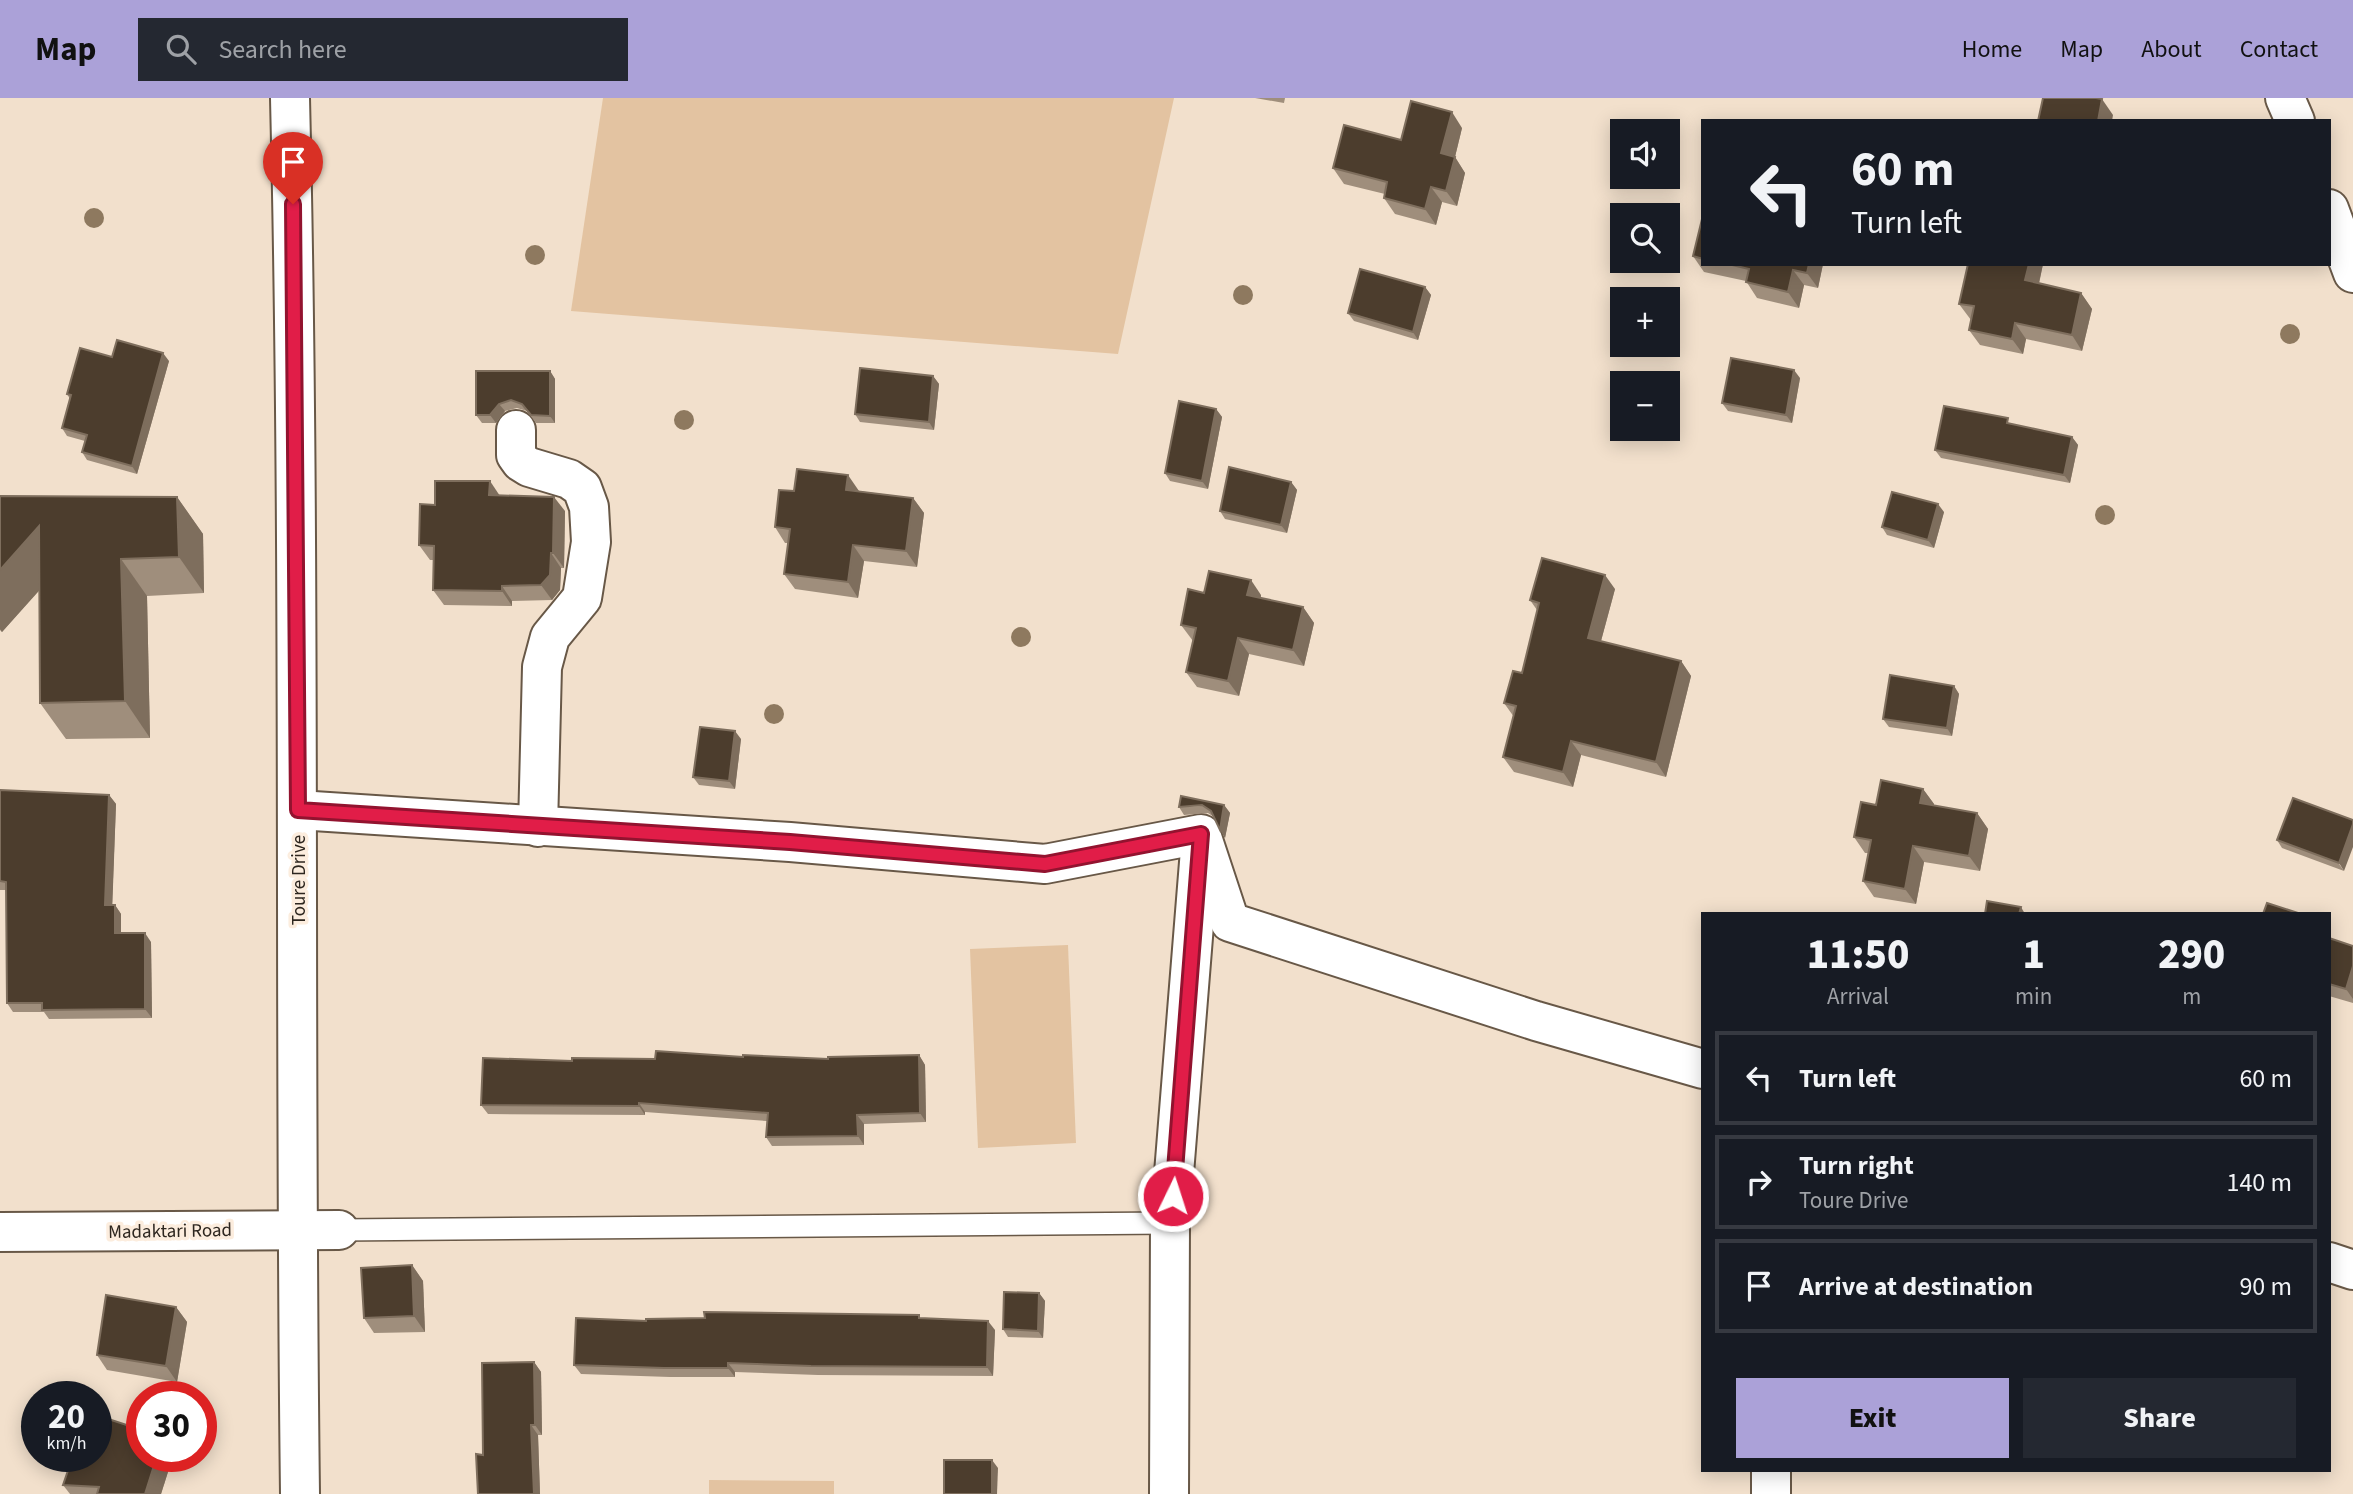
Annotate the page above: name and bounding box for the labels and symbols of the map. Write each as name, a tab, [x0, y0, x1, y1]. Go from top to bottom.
pin	[263, 132, 323, 204]
street label: Toure Drive	[286, 835, 313, 925]
position arrow	[1136, 1159, 1210, 1233]
street label: Madaktari Road	[108, 1217, 232, 1246]
speed limit sign: 30	[126, 1381, 217, 1472]

